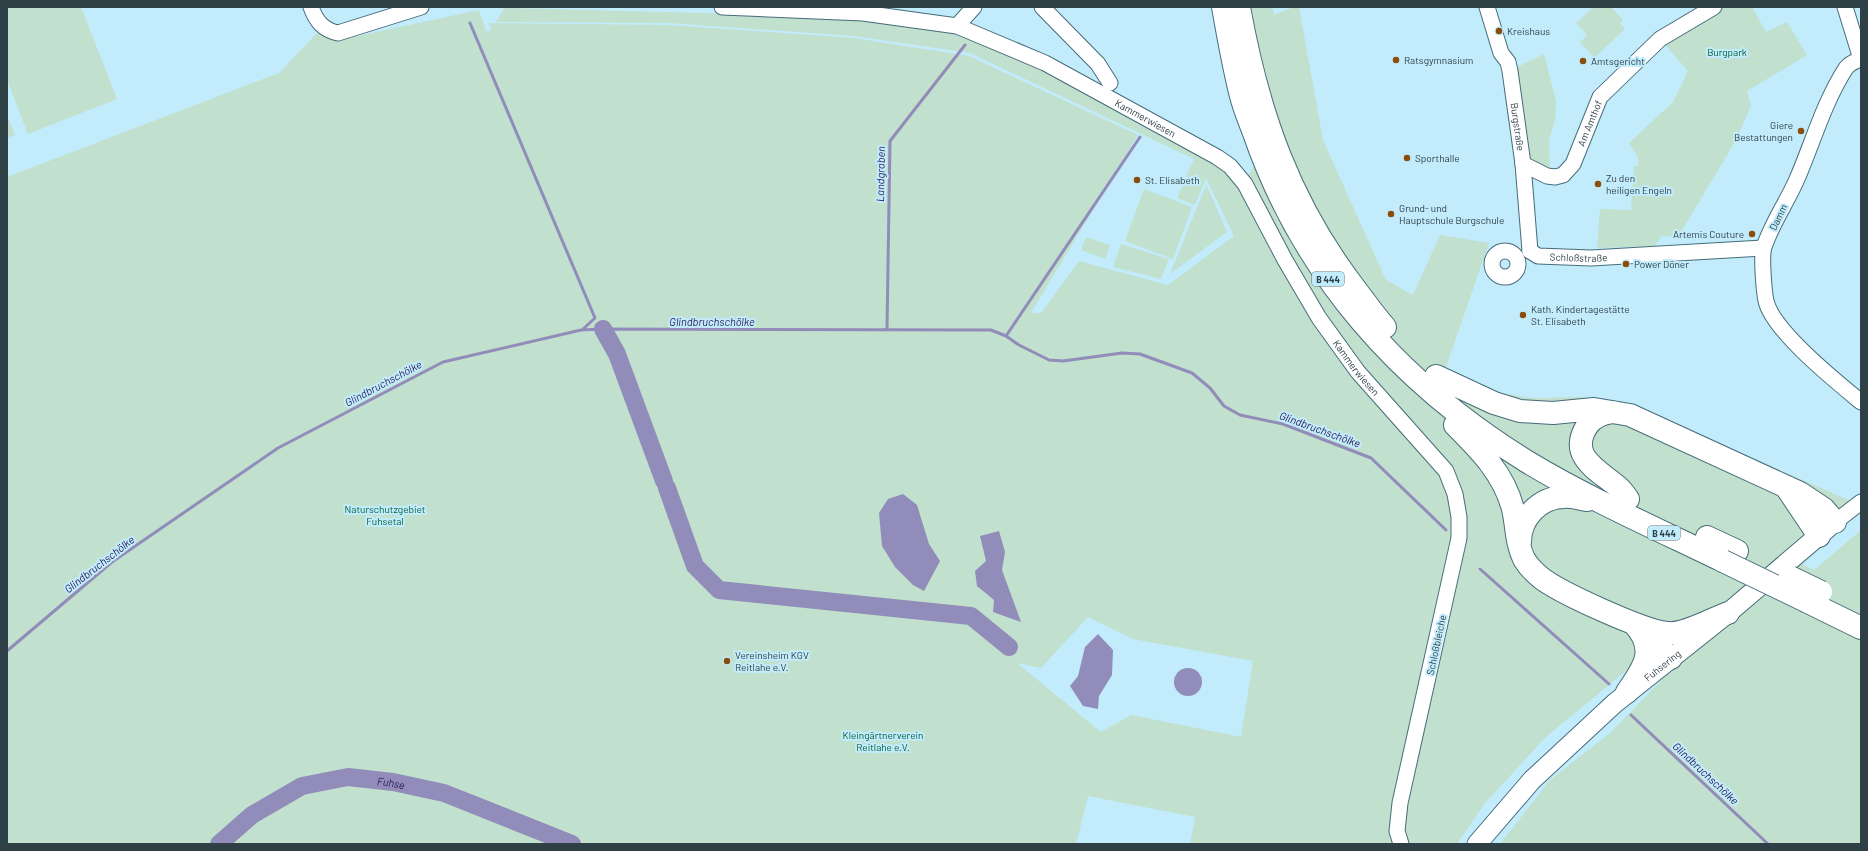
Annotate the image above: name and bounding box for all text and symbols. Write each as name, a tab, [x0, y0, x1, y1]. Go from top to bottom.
place label: Kreishaus	[1507, 25, 1550, 37]
marker: Kreishaus	[1494, 26, 1504, 36]
park label: Burgpark	[1707, 46, 1747, 58]
place label: Ratsgymnasium	[1404, 54, 1473, 66]
marker: Ratsgymnasium	[1391, 55, 1401, 65]
place label: Amtsgericht	[1591, 55, 1645, 67]
marker: Amtsgericht	[1578, 56, 1588, 66]
street label: Kammerwiesen	[1113, 96, 1178, 139]
street label: Am Amthof	[1575, 98, 1604, 148]
street label: Burgstraße	[1508, 102, 1527, 152]
place label: Giere Bestattungen	[1734, 119, 1793, 143]
marker: Giere Bestattungen	[1796, 126, 1806, 136]
water label: Landgraben	[873, 146, 887, 202]
place label: Sporthalle	[1415, 152, 1460, 164]
marker: Sporthalle	[1402, 153, 1412, 163]
place label: Zu den heiligen Engeln	[1606, 172, 1672, 196]
place label: St. Elisabeth	[1145, 174, 1200, 186]
marker: St. Elisabeth	[1132, 175, 1142, 185]
marker: Zu den heiligen Engeln	[1593, 179, 1603, 189]
place label: Grund- und Hauptschule Burgschule	[1399, 202, 1504, 226]
street label: Damm	[1767, 202, 1789, 232]
marker: Grund- und Hauptschule Burgschule	[1386, 209, 1396, 219]
place label: Artemis Couture	[1673, 228, 1744, 240]
marker: Artemis Couture	[1747, 229, 1757, 239]
street label: Schloßstraße	[1549, 250, 1608, 264]
place label: Power Döner	[1634, 258, 1689, 270]
marker: Power Döner	[1621, 259, 1631, 269]
road number: B 444	[1312, 272, 1344, 286]
place label: Kath. Kindertagestätte St. Elisabeth	[1531, 303, 1630, 327]
marker: Kath. Kindertagestätte St. Elisabeth	[1518, 310, 1528, 320]
water label: Glindbruchschölke	[669, 315, 755, 328]
street label: Kammerwiesen	[1331, 337, 1382, 398]
water label: Glindbruchschölke	[342, 357, 424, 409]
water label: Glindbruchschölke	[1278, 408, 1363, 450]
park label: Naturschutzgebiet Fuhsetal	[345, 503, 426, 527]
road number: B 444	[1648, 526, 1680, 540]
water label: Glindbruchschölke	[61, 532, 137, 595]
street label: Schloßbleiche	[1424, 614, 1448, 676]
street label: Fuhsering	[1642, 647, 1683, 684]
place label: Vereinsheim KGV Reitlahe e.V.	[735, 649, 809, 673]
marker: Vereinsheim KGV Reitlahe e.V.	[722, 656, 732, 666]
park label: Kleingärtnerverein Reitlahe e.V.	[843, 729, 923, 753]
water label: Glindbruchschölke	[1670, 739, 1742, 807]
water label: Fuhse	[376, 774, 407, 791]

